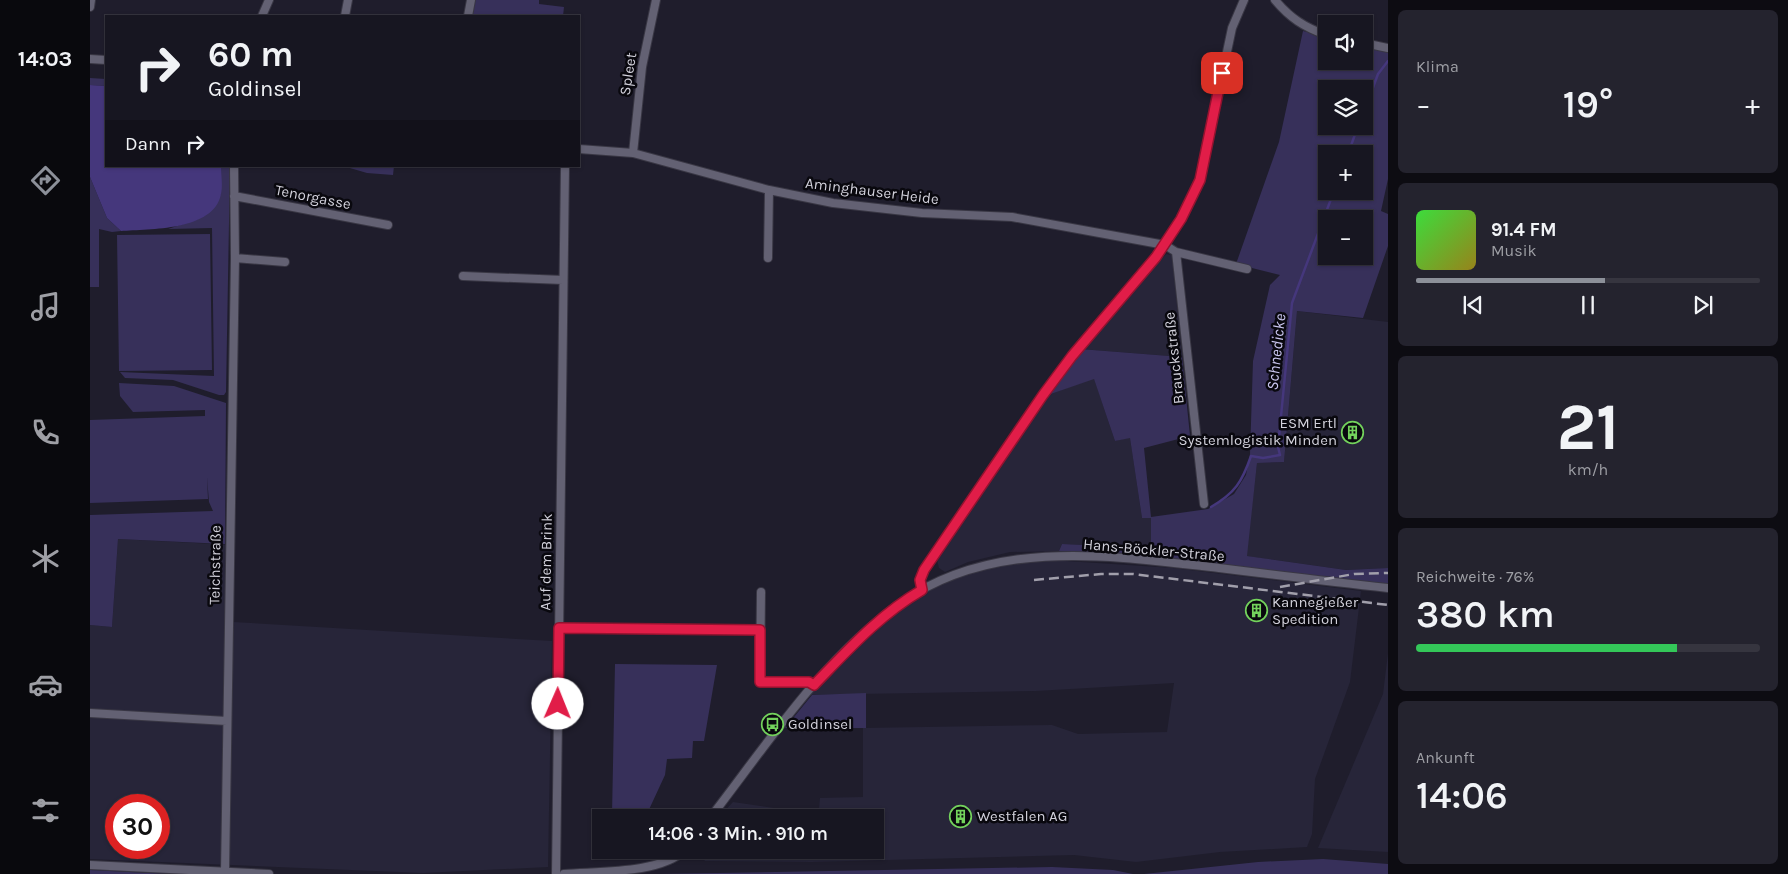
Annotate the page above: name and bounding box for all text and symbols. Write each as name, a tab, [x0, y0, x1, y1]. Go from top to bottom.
map controls	[1318, 15, 1373, 265]
button: sound	[1318, 15, 1373, 70]
text: 60 m	[208, 34, 293, 75]
icon: right	[125, 35, 190, 100]
text: 14:03	[18, 46, 72, 72]
street label: Spleet	[616, 51, 640, 97]
pin	[1201, 52, 1243, 94]
text: Klima	[1416, 57, 1459, 76]
icon: arrive	[1208, 59, 1236, 87]
text: Goldinsel	[208, 76, 302, 102]
button: layers	[1318, 80, 1373, 135]
text: 19°	[1563, 82, 1613, 127]
text: −	[1416, 88, 1431, 121]
text: +	[1745, 88, 1760, 121]
icon: right	[181, 130, 209, 158]
text: Dann	[125, 133, 171, 155]
button: +	[1318, 145, 1373, 200]
icon: directions	[28, 163, 63, 198]
street label: Aminghauser Heide	[804, 174, 940, 208]
street label: Tenorgasse	[274, 181, 352, 213]
button: −	[1318, 210, 1373, 265]
text: 91.4 FM	[1491, 219, 1557, 241]
text: Musik	[1491, 241, 1536, 260]
icon: music	[28, 289, 63, 324]
icon: previous	[1459, 291, 1487, 319]
icon: pause	[1574, 291, 1602, 319]
icon: next	[1689, 291, 1717, 319]
street label: Brauckstraße	[1160, 311, 1188, 405]
water label: Schnedicke	[1263, 312, 1290, 391]
text: 21	[1557, 389, 1619, 465]
place label: ESM Ertl Systemlogistik Minden	[1178, 414, 1337, 449]
icon: phone	[28, 415, 63, 450]
building icon: ESM Ertl Systemlogistik Minden	[1341, 420, 1365, 444]
text: km/h	[1568, 460, 1608, 479]
street label: Auf dem Brink	[536, 513, 556, 611]
street label: Teichstraße	[205, 525, 225, 605]
street label: Hans-Böckler-Straße	[1082, 535, 1226, 565]
icon: climate	[28, 541, 63, 576]
text: Reichweite · 76%	[1416, 567, 1534, 586]
text: 380 km	[1416, 592, 1555, 637]
place label: Kannegießer Spedition	[1272, 593, 1359, 628]
building icon: Kannegießer Spedition	[1244, 599, 1268, 623]
icon: car	[28, 667, 63, 702]
position arrow	[531, 677, 583, 729]
bus stop icon: Goldinsel	[760, 712, 784, 736]
place label: Goldinsel	[788, 715, 852, 733]
text: Ankunft	[1416, 748, 1475, 767]
text: 14:06	[1416, 773, 1508, 818]
icon: filters	[28, 793, 63, 828]
speed limit sign: 30	[105, 794, 170, 859]
building icon: Westfalen AG	[949, 804, 973, 828]
place label: Westfalen AG	[977, 807, 1067, 825]
text: 14:06 · 3 Min. · 910 m	[648, 823, 828, 845]

